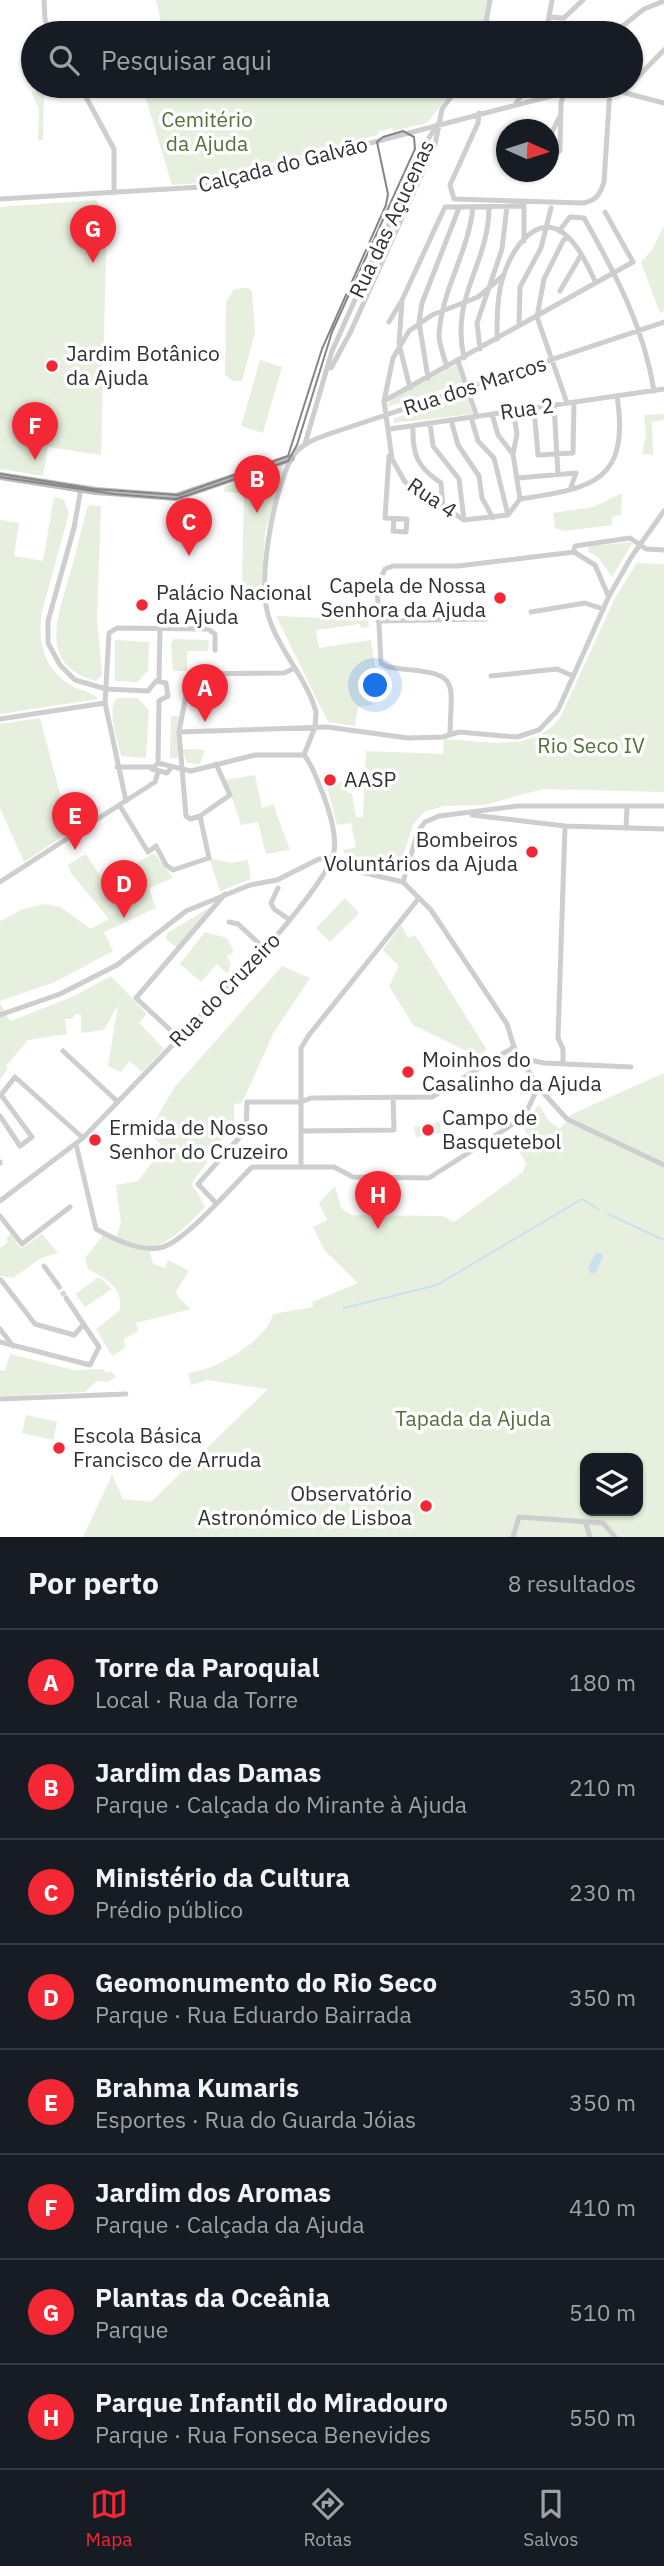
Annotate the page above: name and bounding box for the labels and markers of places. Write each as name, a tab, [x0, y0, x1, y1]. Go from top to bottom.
pin: G	[70, 205, 116, 263]
place label: Jardim Botânico da Ajuda	[66, 339, 220, 391]
marker: Jardim Botânico da Ajuda	[44, 358, 60, 374]
pin: F	[12, 402, 58, 460]
pin: B	[234, 455, 280, 513]
pin: C	[166, 498, 212, 556]
place label: Capela de Nossa Senhora da Ajuda	[320, 571, 486, 623]
place label: Palácio Nacional da Ajuda	[156, 578, 312, 630]
marker: Capela de Nossa Senhora da Ajuda	[492, 590, 508, 606]
marker: Palácio Nacional da Ajuda	[134, 597, 150, 613]
pin: A	[182, 664, 228, 722]
place label: AASP	[344, 765, 396, 793]
marker: AASP	[322, 772, 338, 788]
pin: E	[52, 792, 98, 850]
place label: Bombeiros Voluntários da Ajuda	[324, 825, 518, 877]
marker: Bombeiros Voluntários da Ajuda	[524, 844, 540, 860]
pin: D	[101, 860, 147, 918]
place label: Moinhos do Casalinho da Ajuda	[422, 1045, 602, 1097]
marker: Moinhos do Casalinho da Ajuda	[400, 1064, 416, 1080]
place label: Campo de Basquetebol	[442, 1103, 562, 1155]
place label: Ermida de Nosso Senhor do Cruzeiro	[109, 1113, 288, 1165]
marker: Campo de Basquetebol	[420, 1122, 436, 1138]
marker: Ermida de Nosso Senhor do Cruzeiro	[87, 1132, 103, 1148]
pin: H	[355, 1171, 401, 1229]
place label: Escola Básica Francisco de Arruda	[73, 1421, 261, 1473]
marker: Escola Básica Francisco de Arruda	[51, 1440, 67, 1456]
place label: Observatório Astronómico de Lisboa	[197, 1479, 412, 1531]
marker: Observatório Astronómico de Lisboa	[418, 1498, 434, 1514]

